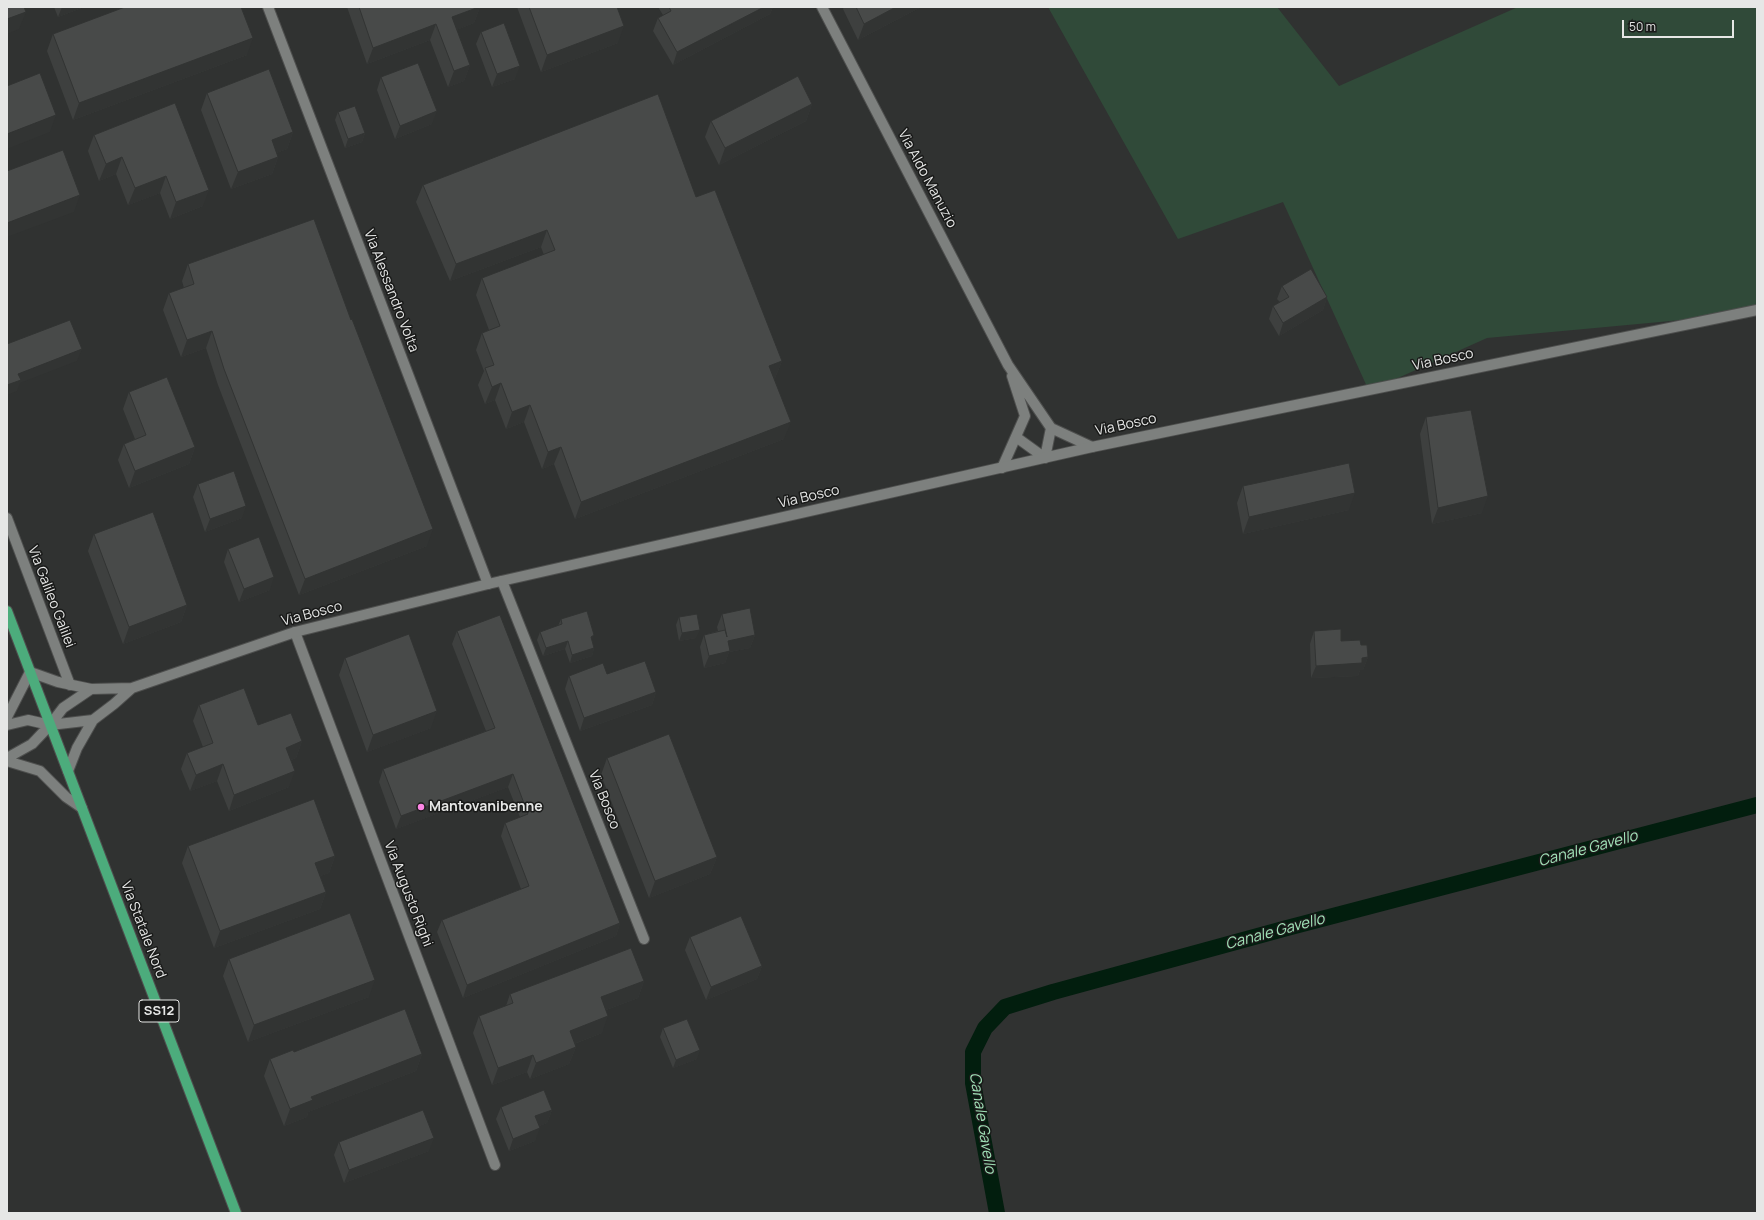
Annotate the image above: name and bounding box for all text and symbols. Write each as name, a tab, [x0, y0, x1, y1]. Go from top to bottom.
scale bar	[1624, 12, 1736, 38]
text: 50 m	[1629, 18, 1656, 35]
street label: Via Aldo Manuzio	[894, 127, 960, 231]
street label: Via Alessandro Volta	[360, 227, 422, 355]
street label: Via Bosco	[1411, 345, 1475, 375]
street label: Via Bosco	[1094, 410, 1158, 440]
street label: Via Bosco	[777, 482, 841, 512]
street label: Via Galileo Galilei	[24, 544, 78, 650]
street label: Via Bosco	[280, 598, 344, 630]
street label: Via Bosco	[585, 768, 623, 832]
place label: Mantovanibenne	[429, 799, 543, 815]
marker: Mantovanibenne	[416, 802, 426, 812]
water label: Canale Gavello	[1536, 827, 1640, 871]
street label: Via Augusto Righi	[380, 839, 436, 949]
street label: Via Statale Nord	[117, 879, 169, 981]
water label: Canale Gavello	[1223, 910, 1327, 954]
road number: SS12	[139, 1000, 179, 1022]
water label: Canale Gavello	[965, 1071, 999, 1175]

